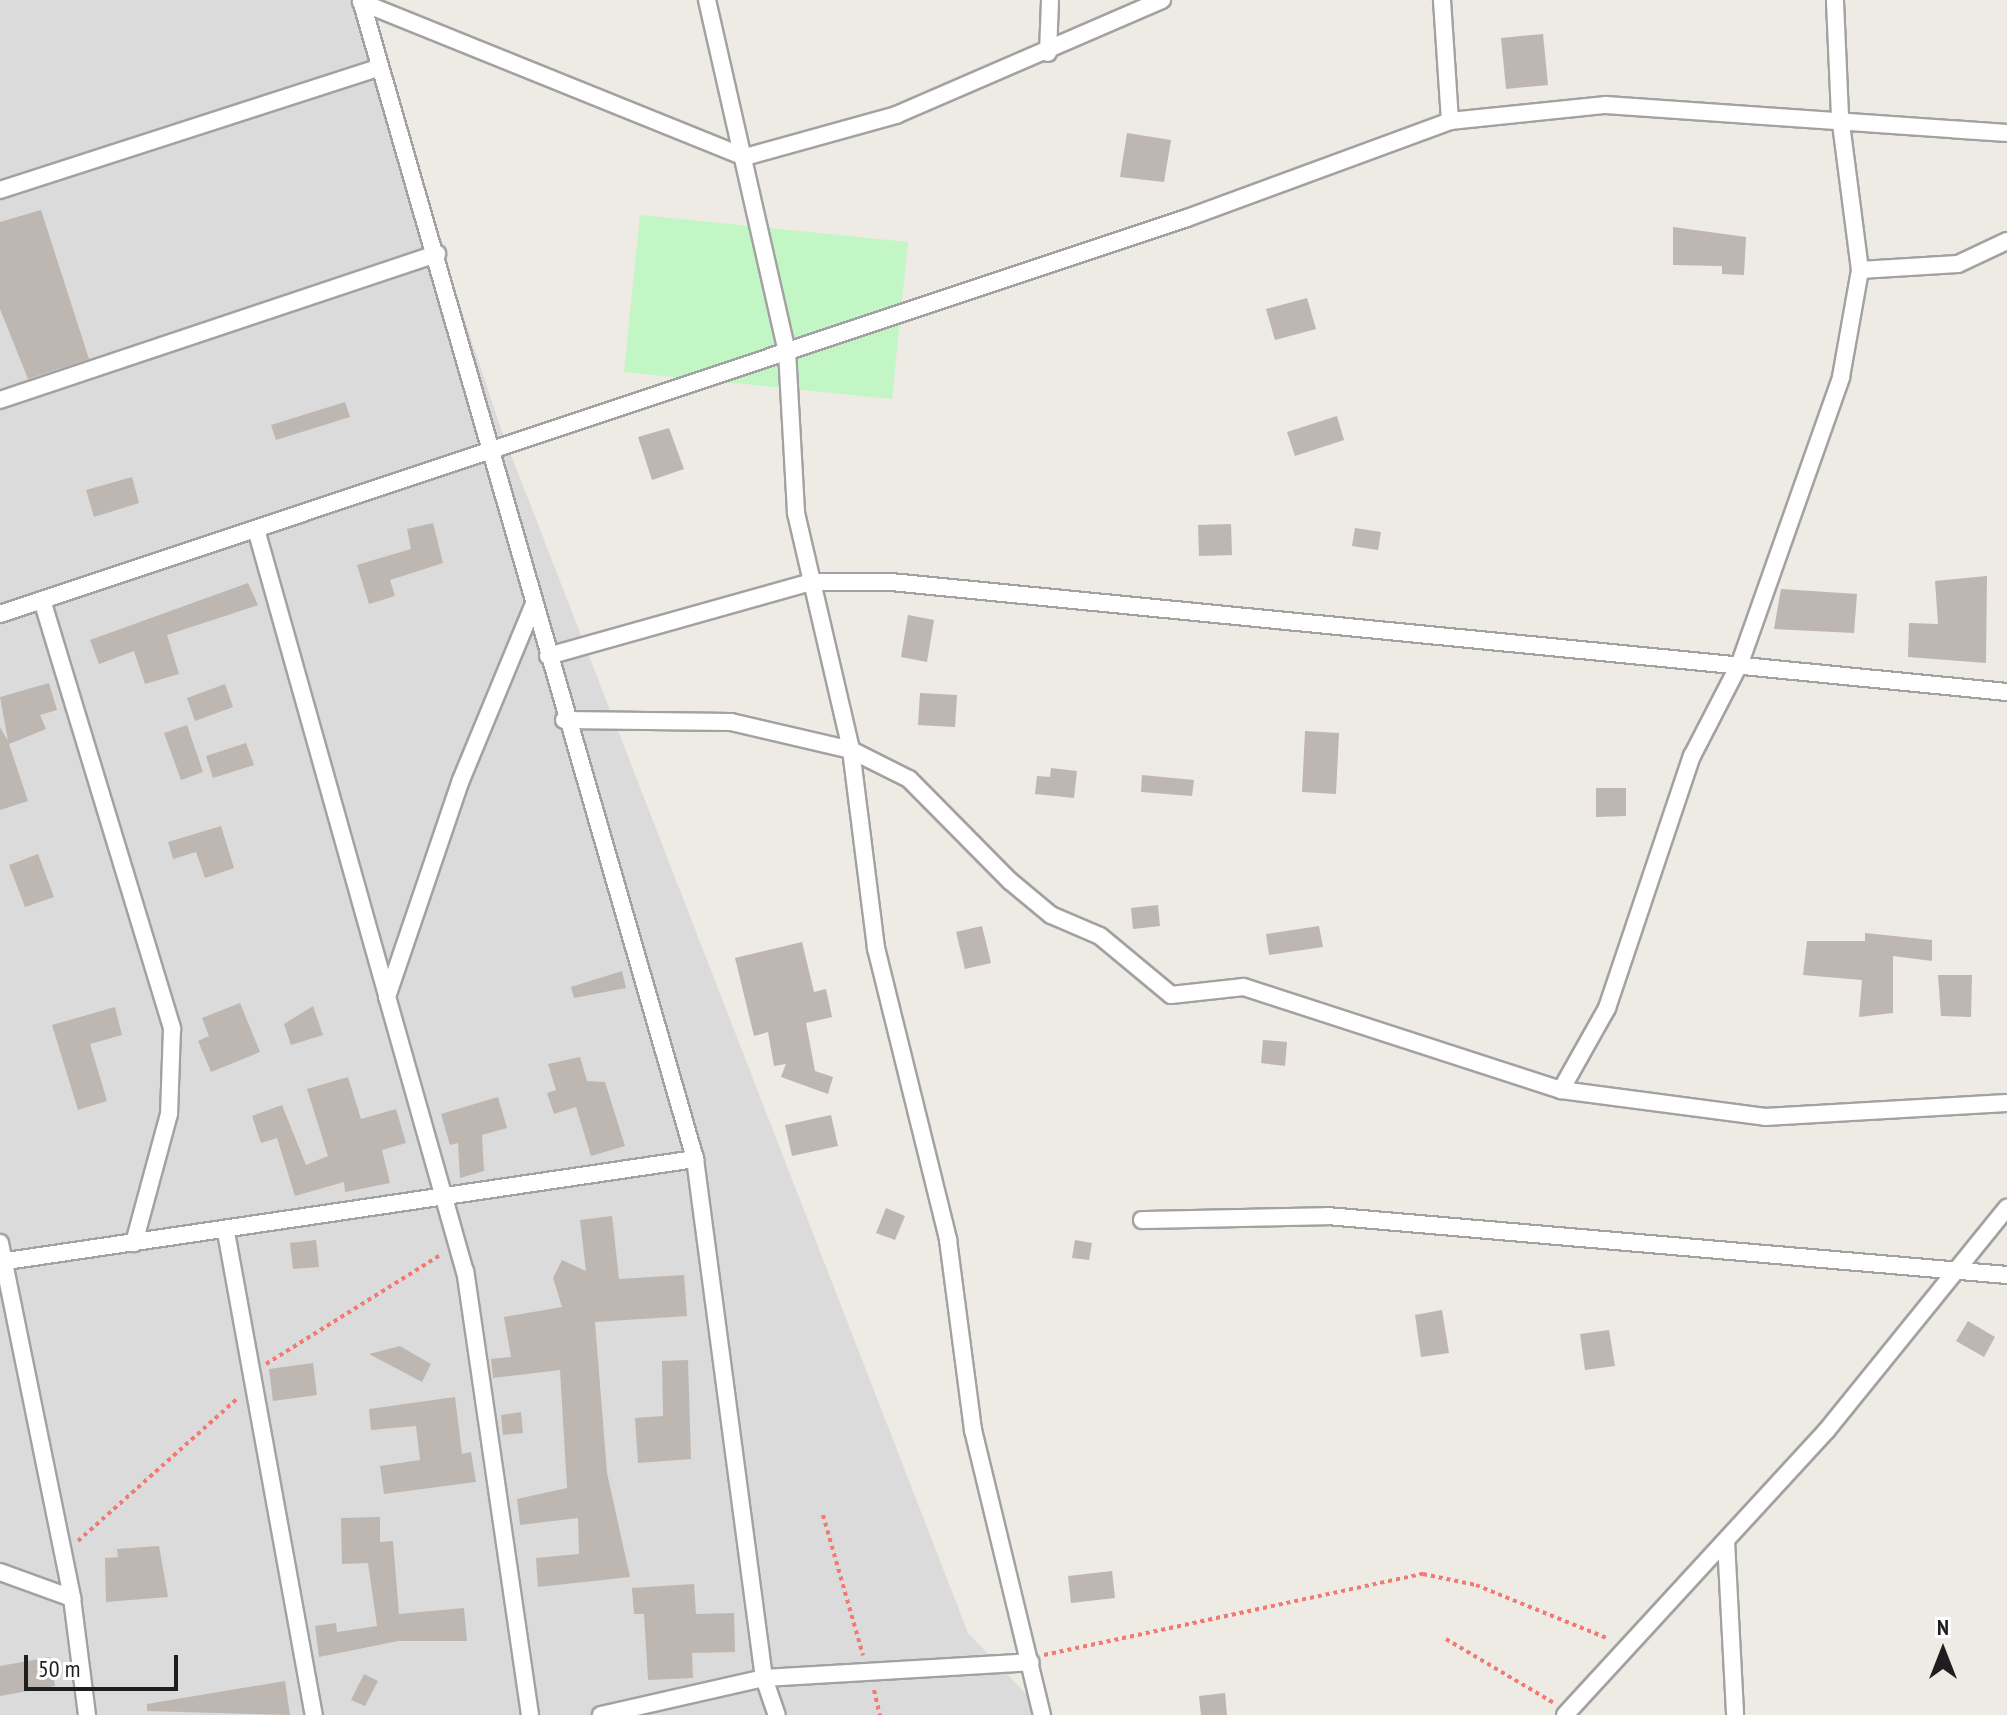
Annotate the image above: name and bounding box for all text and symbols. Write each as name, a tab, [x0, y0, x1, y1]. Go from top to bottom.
north arrow	[1903, 1611, 1983, 1691]
text: N	[1937, 1613, 1949, 1641]
scale bar	[28, 1639, 182, 1689]
text: 50 m	[38, 1653, 80, 1684]

